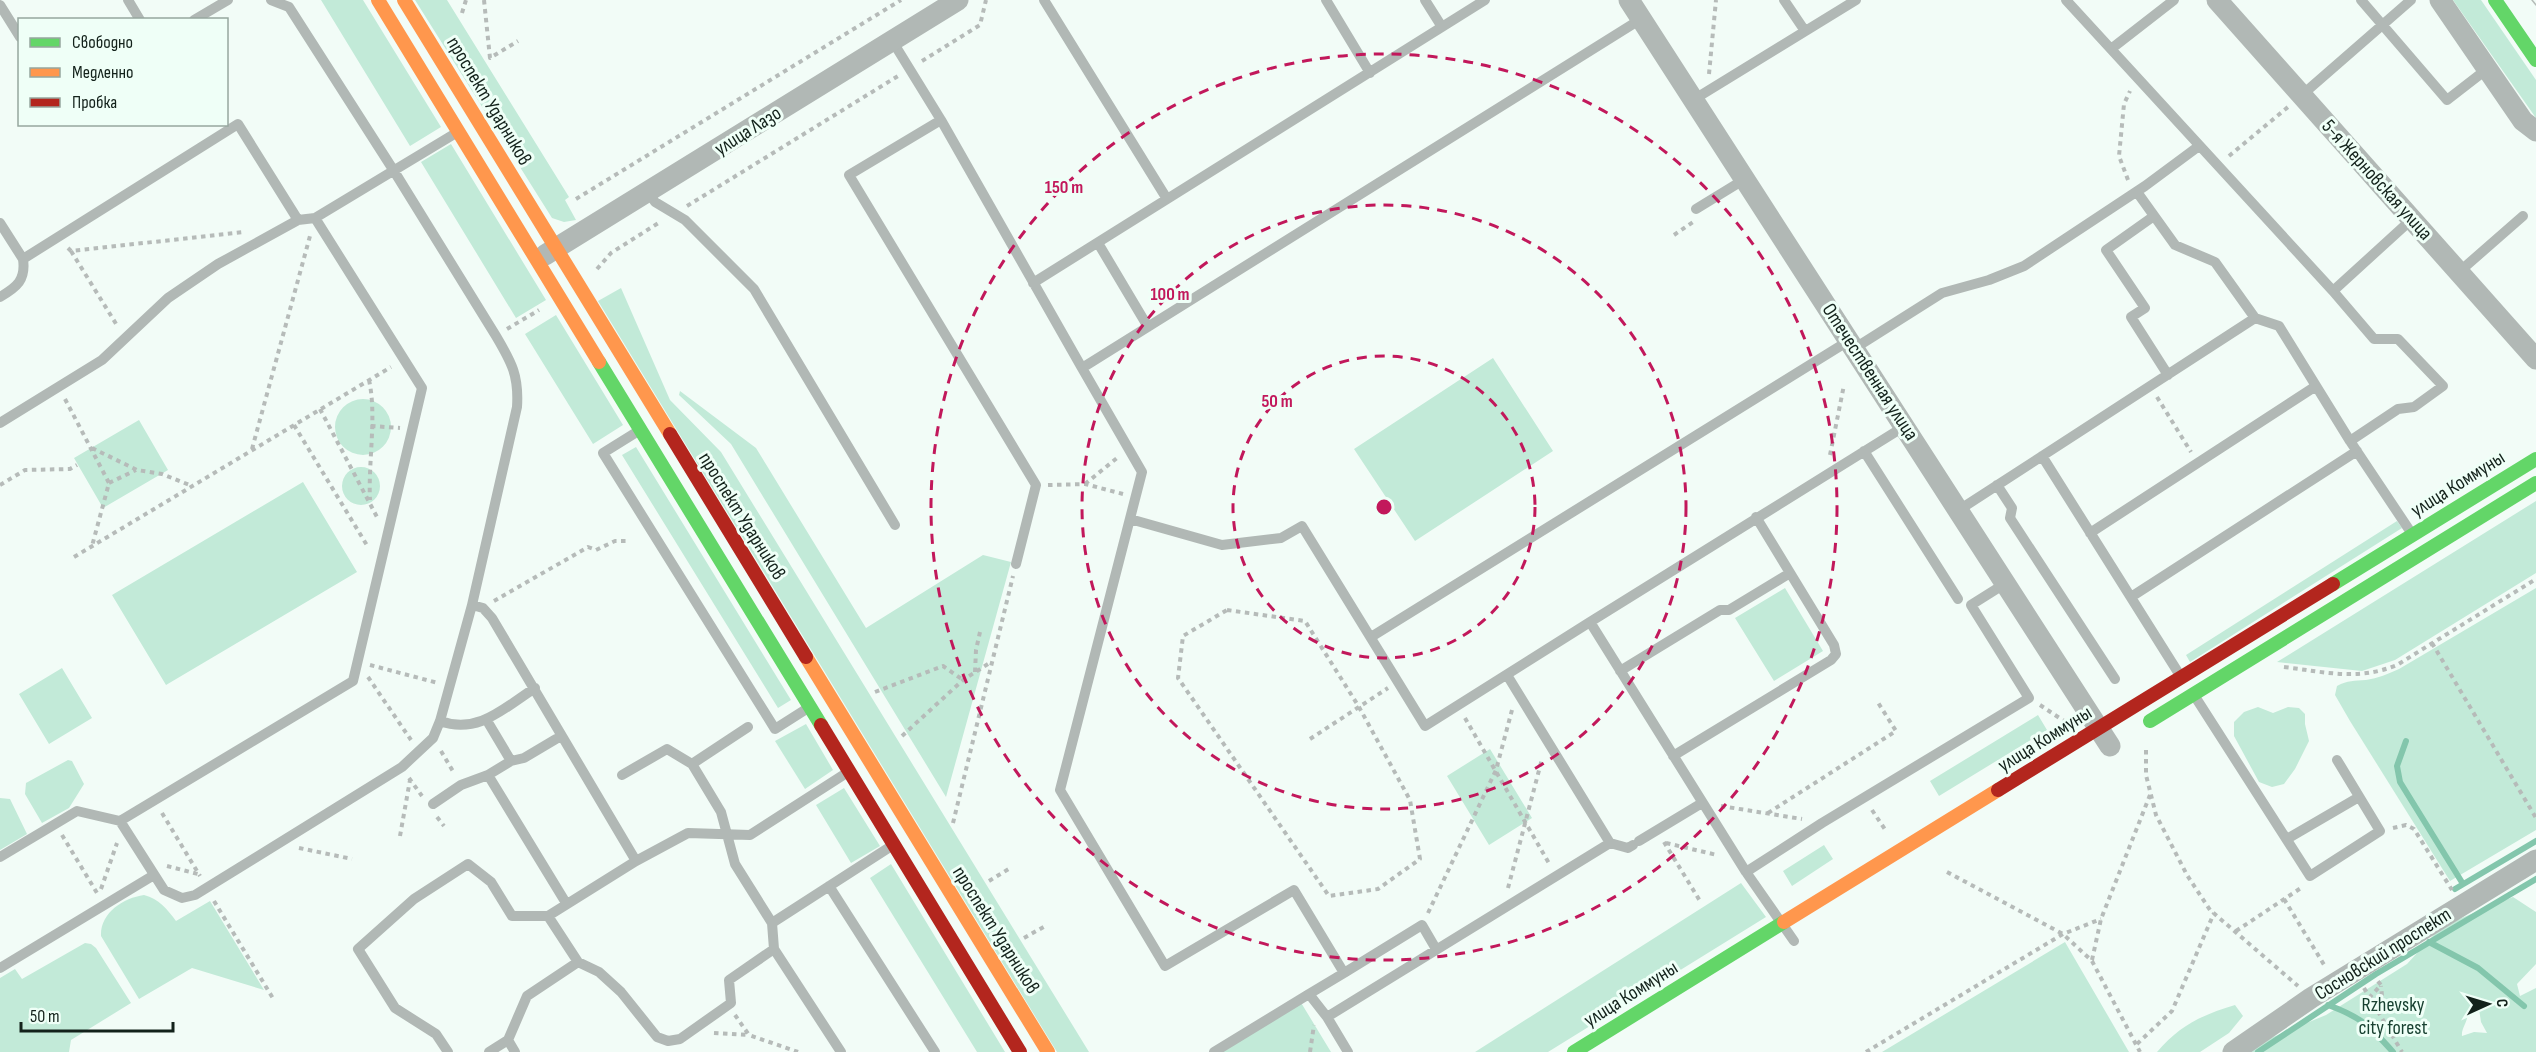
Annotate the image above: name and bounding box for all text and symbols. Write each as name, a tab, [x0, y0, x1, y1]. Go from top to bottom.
legend	[18, 18, 228, 126]
text: Свободно	[72, 32, 133, 53]
street label: проспект Ударников	[441, 32, 537, 170]
text: Медленно	[72, 62, 134, 83]
text: Пробка	[72, 92, 117, 113]
street label: улица Лазо	[710, 101, 786, 161]
street label: 5-я Жерновская улица	[2317, 115, 2437, 245]
text: 150 m	[1045, 177, 1083, 198]
text: 100 m	[1151, 284, 1190, 305]
street label: Отечественная улица	[1817, 299, 1923, 445]
text: 50 m	[1261, 391, 1293, 412]
street label: улица Коммуны	[2407, 446, 2509, 522]
street label: проспект Ударников	[693, 448, 791, 584]
centre of rings	[1374, 497, 1394, 517]
street label: улица Коммуны	[1994, 701, 2096, 777]
street label: проспект Ударников	[947, 862, 1045, 998]
street label: Сосновский проспект	[2310, 902, 2456, 1006]
street label: улица Коммуны	[1580, 956, 1682, 1032]
north arrow	[2458, 974, 2518, 1034]
park label: Rzhevsky city forest	[2358, 993, 2428, 1040]
scale bar	[21, 995, 172, 1033]
text: С	[2492, 998, 2511, 1008]
text: 50 m	[30, 1006, 60, 1027]

